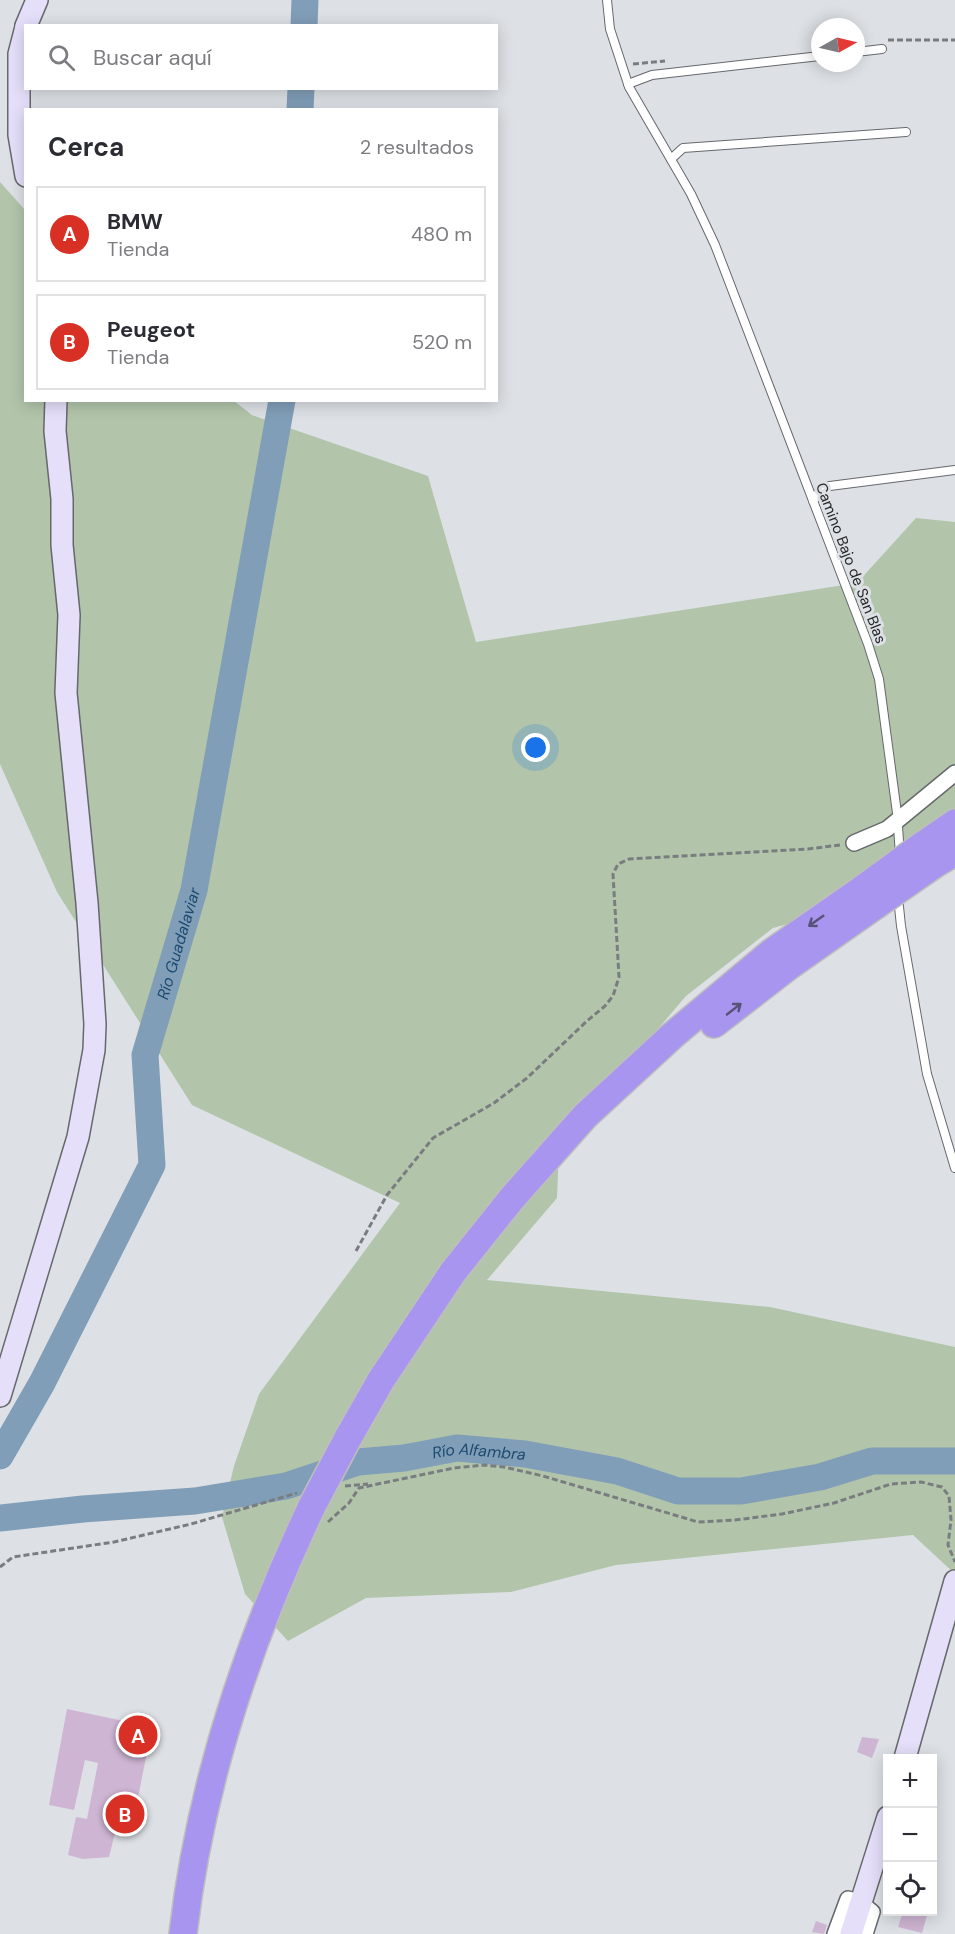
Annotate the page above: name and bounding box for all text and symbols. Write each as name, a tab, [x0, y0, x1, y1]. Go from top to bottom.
north arrow	[811, 18, 865, 72]
search box	[24, 24, 498, 90]
icon: search	[45, 41, 78, 74]
text: Buscar aquí	[93, 43, 212, 72]
text: Cerca	[48, 130, 124, 164]
text: 2 resultados	[360, 134, 474, 160]
text: BMW	[107, 207, 163, 236]
text: A	[62, 221, 77, 247]
text: 480 m	[411, 221, 472, 247]
text: Tienda	[107, 236, 169, 262]
text: Peugeot	[107, 315, 195, 344]
text: B	[63, 329, 76, 355]
text: 520 m	[412, 329, 472, 355]
text: Tienda	[107, 344, 169, 370]
street label: Camino Bajo de San Blas	[811, 480, 891, 646]
your location	[521, 733, 550, 762]
water label: Río Guadalaviar	[152, 884, 205, 1002]
one-way arrow	[809, 915, 825, 927]
one-way arrow	[725, 1002, 741, 1015]
water label: Río Alfambra	[430, 1437, 527, 1465]
pin: A	[118, 1712, 158, 1758]
map controls	[883, 1754, 937, 1916]
button: +	[883, 1754, 937, 1808]
pin: B	[106, 1792, 144, 1836]
button: −	[883, 1808, 937, 1862]
button: locate	[883, 1862, 937, 1916]

